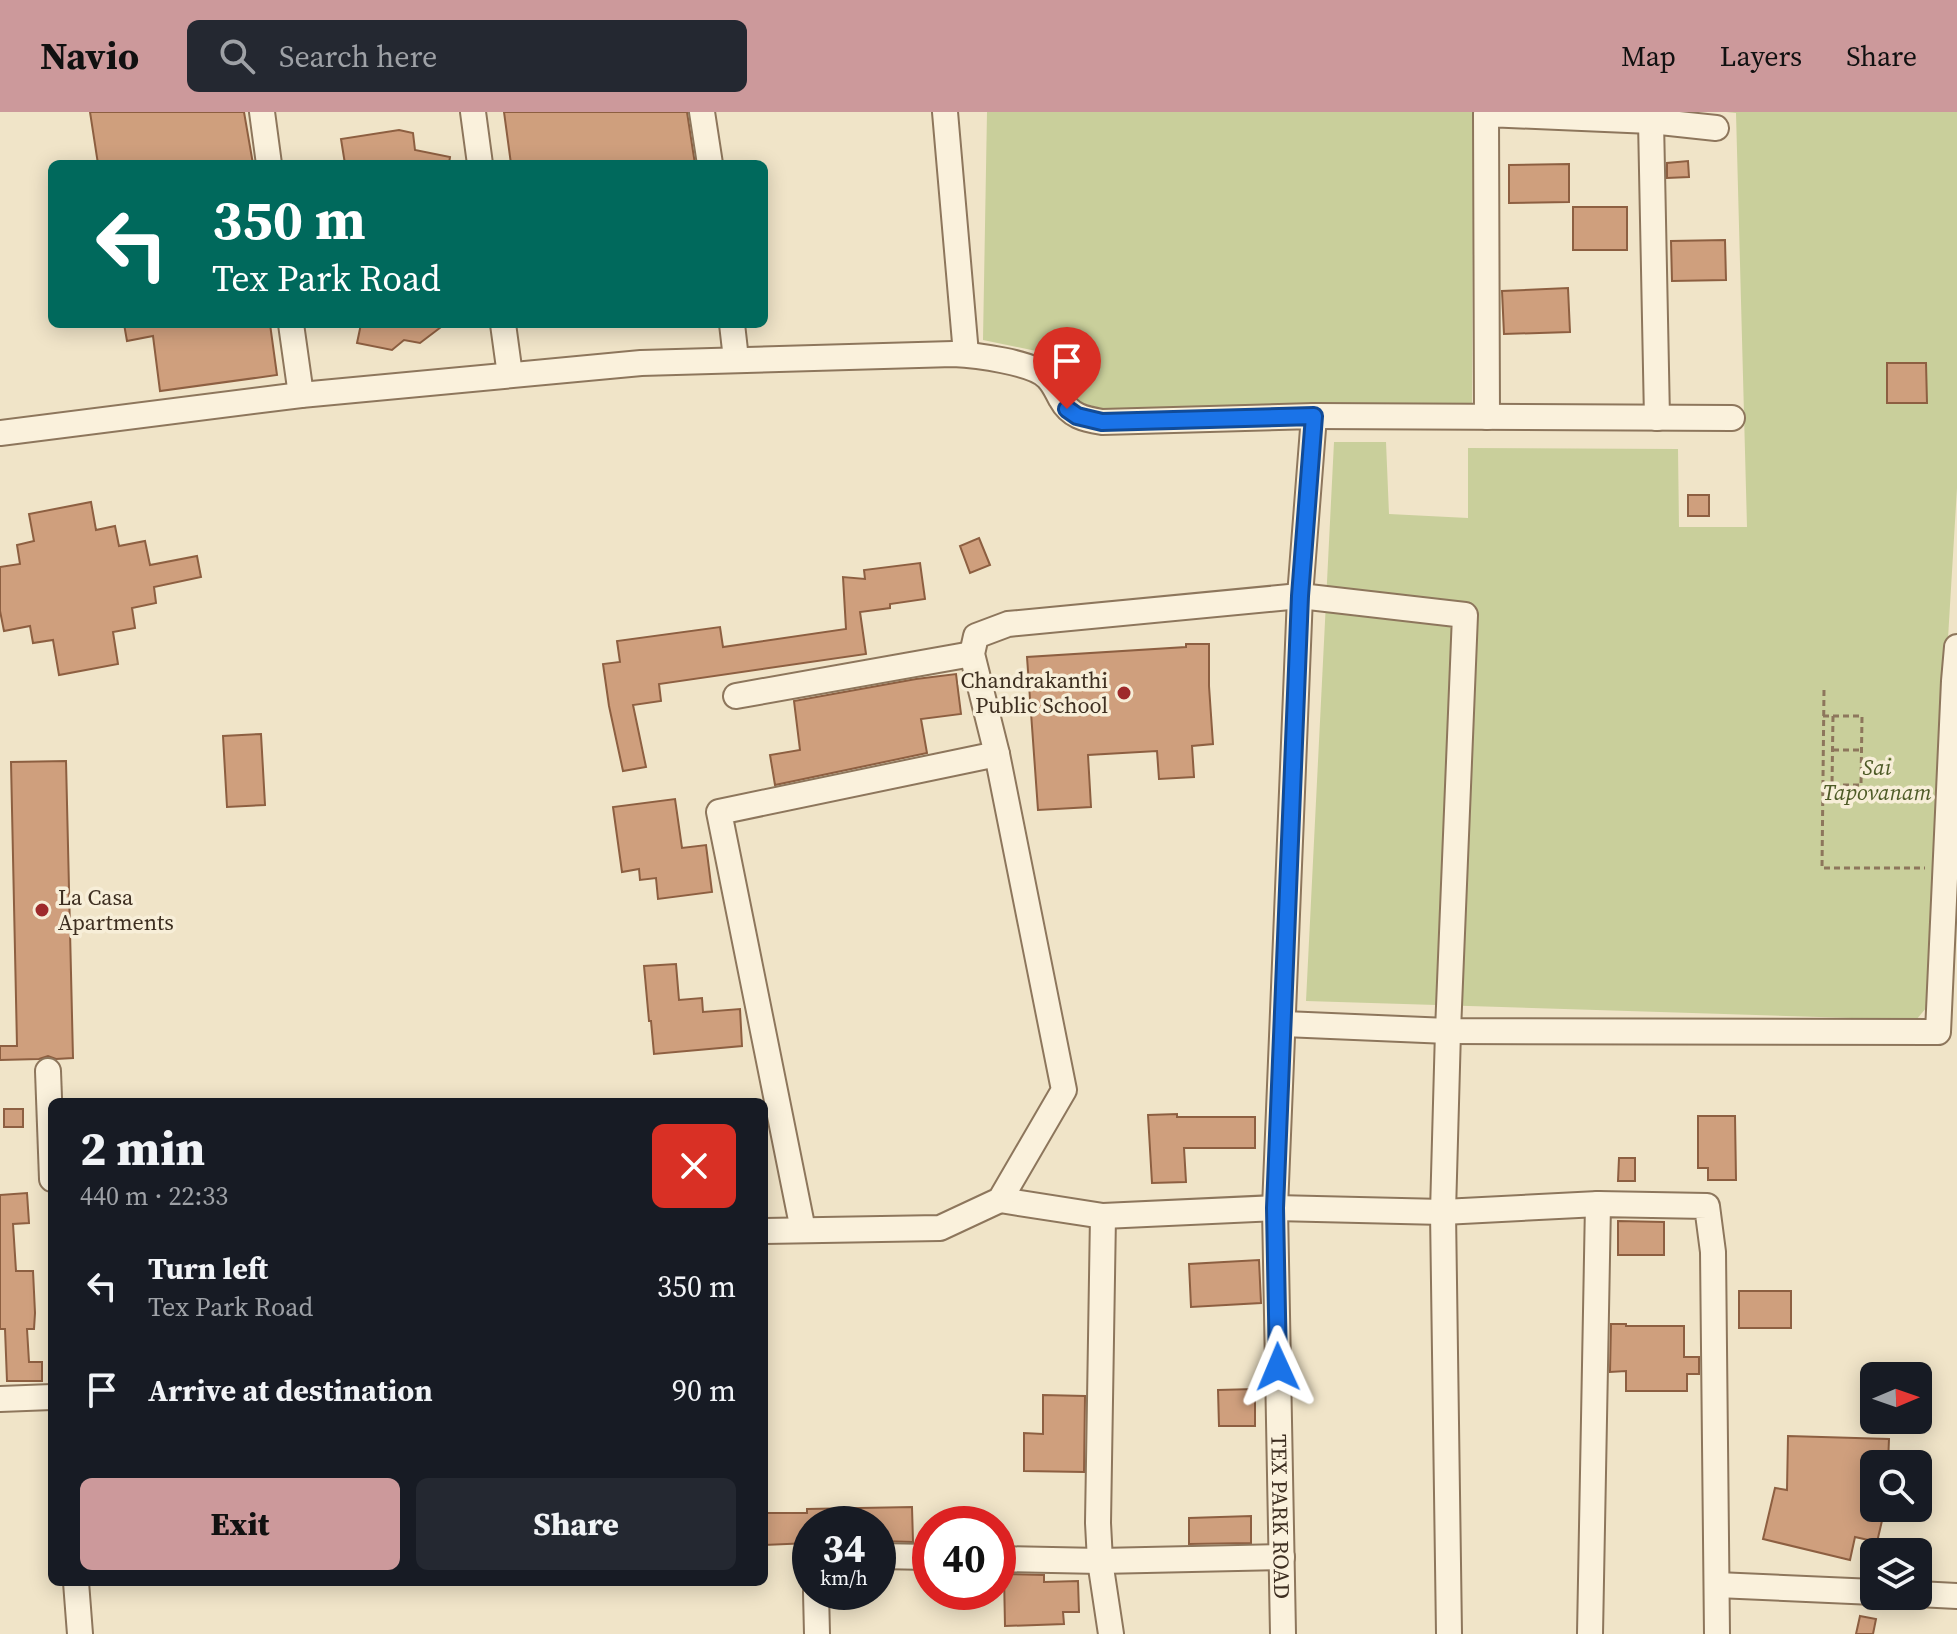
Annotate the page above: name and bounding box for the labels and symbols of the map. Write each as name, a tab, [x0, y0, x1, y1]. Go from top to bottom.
pin	[1033, 327, 1101, 409]
place label: Chandrakanthi Public School	[960, 665, 1108, 720]
marker: Chandrakanthi Public School	[1115, 684, 1133, 702]
park label: Sai Tapovanam	[1823, 752, 1931, 807]
place label: La Casa Apartments	[58, 882, 174, 937]
marker: La Casa Apartments	[33, 901, 51, 919]
position arrow	[1236, 1325, 1320, 1409]
north arrow	[1860, 1362, 1932, 1434]
street label: TEX PARK ROAD	[1264, 1434, 1297, 1599]
speed limit sign: 40	[912, 1506, 1016, 1610]

